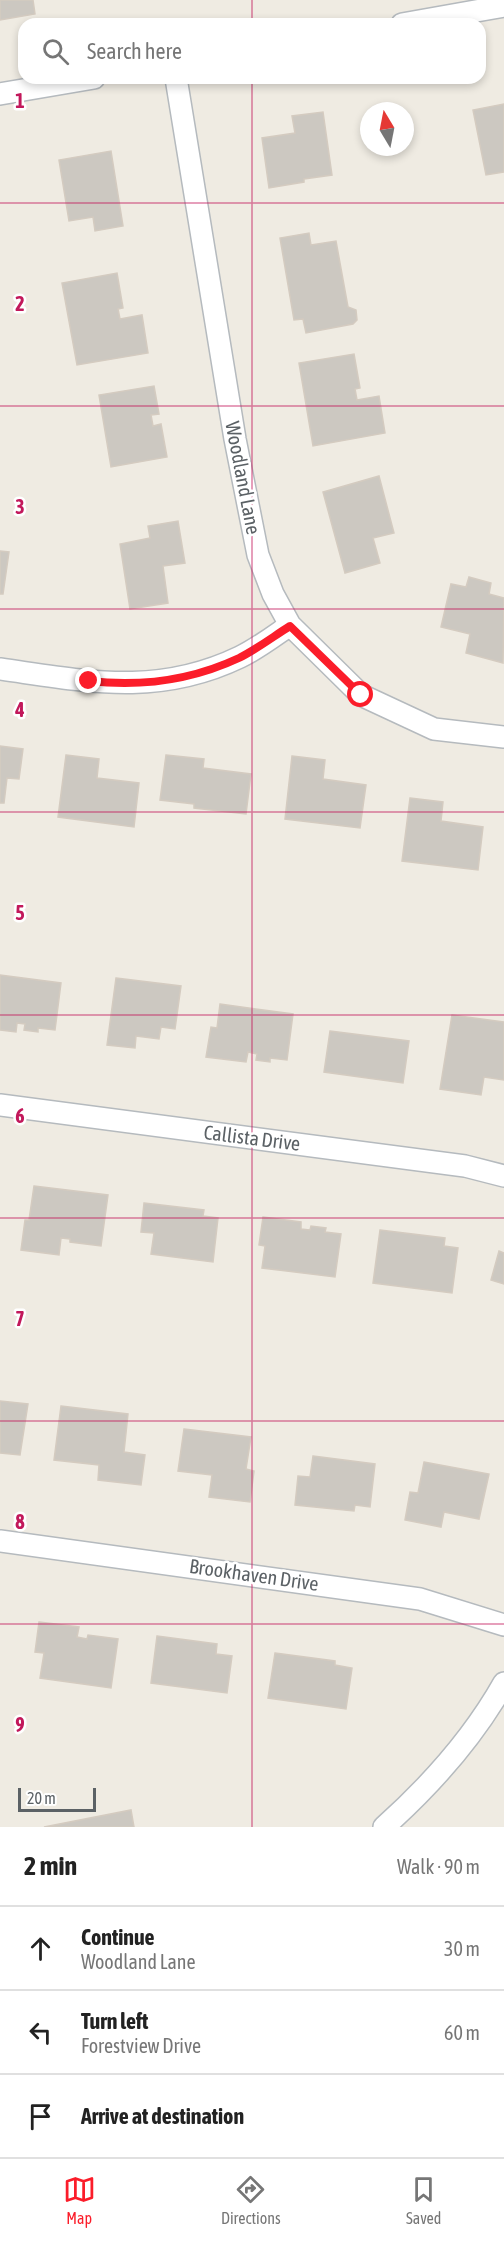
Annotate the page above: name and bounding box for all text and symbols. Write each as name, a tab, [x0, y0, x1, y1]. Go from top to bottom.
search box	[18, 18, 486, 84]
icon: search	[39, 35, 72, 68]
text: Search here	[87, 38, 182, 64]
text: 1	[15, 89, 25, 112]
north arrow	[360, 102, 414, 156]
text: 2	[15, 292, 25, 315]
street label: Woodland Lane	[221, 419, 266, 536]
text: 3	[15, 495, 25, 518]
route end	[75, 667, 101, 693]
route start	[347, 681, 373, 707]
text: 4	[14, 698, 25, 721]
text: 5	[15, 901, 25, 924]
text: 6	[15, 1104, 25, 1127]
street label: Callista Drive	[202, 1120, 302, 1155]
text: 7	[15, 1307, 25, 1330]
text: 8	[15, 1510, 25, 1533]
street label: Brookhaven Drive	[188, 1554, 320, 1595]
text: 9	[15, 1713, 25, 1736]
scale bar	[18, 1785, 96, 1812]
text: 20 m	[27, 1789, 56, 1807]
text: 2 min	[24, 1851, 77, 1881]
text: Walk · 90 m	[397, 1855, 480, 1878]
text: Continue	[81, 1924, 155, 1950]
icon: ahead	[24, 1932, 57, 1965]
text: 30 m	[444, 1937, 480, 1960]
text: Woodland Lane	[81, 1950, 196, 1973]
text: Turn left	[81, 2008, 148, 2034]
icon: left	[24, 2016, 57, 2049]
text: 60 m	[444, 2021, 480, 2044]
text: Forestview Drive	[81, 2034, 201, 2057]
icon: arrive	[24, 2100, 57, 2133]
text: Arrive at destination	[81, 2103, 244, 2129]
tab: Map	[63, 2173, 96, 2227]
tab: Directions	[221, 2173, 281, 2227]
tab: Saved	[406, 2173, 441, 2227]

